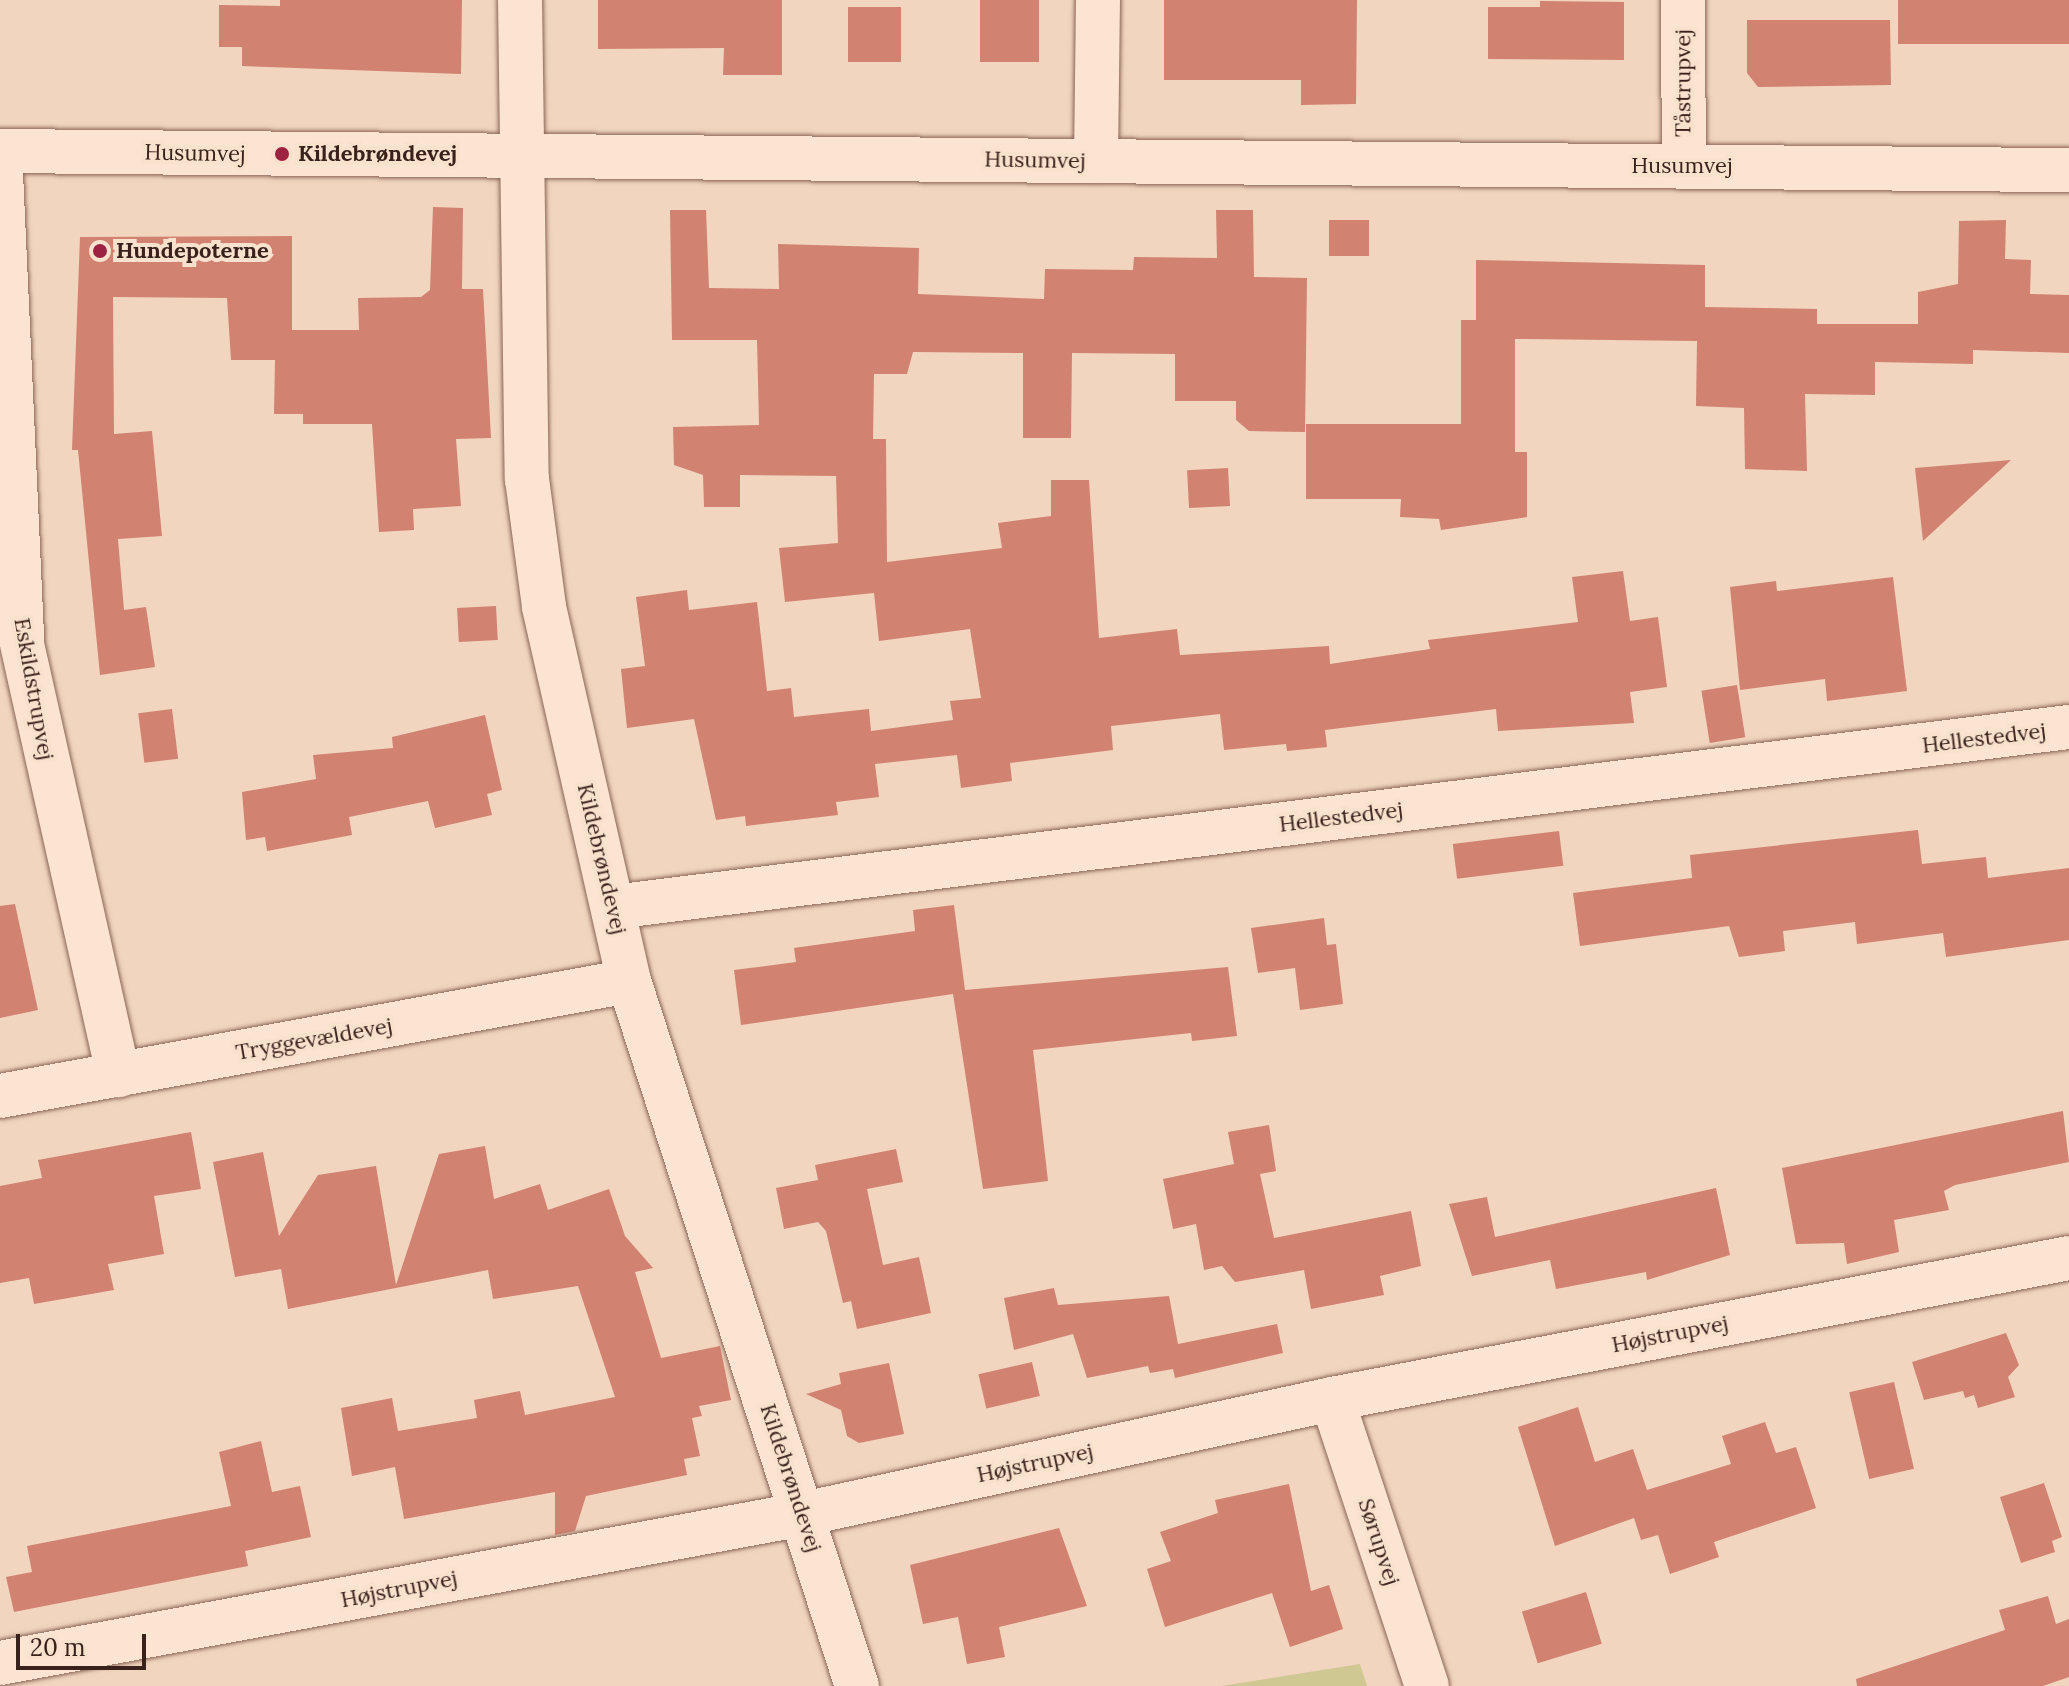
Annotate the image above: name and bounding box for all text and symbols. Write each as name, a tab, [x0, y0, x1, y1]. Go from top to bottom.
street label: Tåstrupvej	[1670, 29, 1696, 137]
street label: Husumvej	[144, 139, 246, 167]
place label: Kildebrøndevej	[298, 141, 457, 167]
marker: Kildebrøndevej	[273, 145, 291, 163]
street label: Husumvej	[984, 146, 1086, 174]
street label: Husumvej	[1631, 153, 1733, 179]
place label: Hundepoterne	[116, 238, 269, 264]
marker: Hundepoterne	[91, 242, 109, 260]
street label: Eskildstrupvej	[8, 616, 60, 762]
street label: Hellestedvej	[1920, 717, 2048, 759]
street label: Kildebrøndevej	[572, 781, 632, 937]
street label: Hellestedvej	[1277, 796, 1405, 838]
street label: Tryggevældevej	[234, 1012, 394, 1066]
street label: Højstrupvej	[1609, 1310, 1731, 1358]
street label: Kildebrøndevej	[755, 1401, 827, 1555]
street label: Højstrupvej	[974, 1438, 1096, 1488]
street label: Sørupvej	[1353, 1495, 1405, 1589]
street label: Højstrupvej	[338, 1565, 460, 1613]
scale bar	[20, 1618, 150, 1668]
text: 20 m	[30, 1632, 86, 1663]

